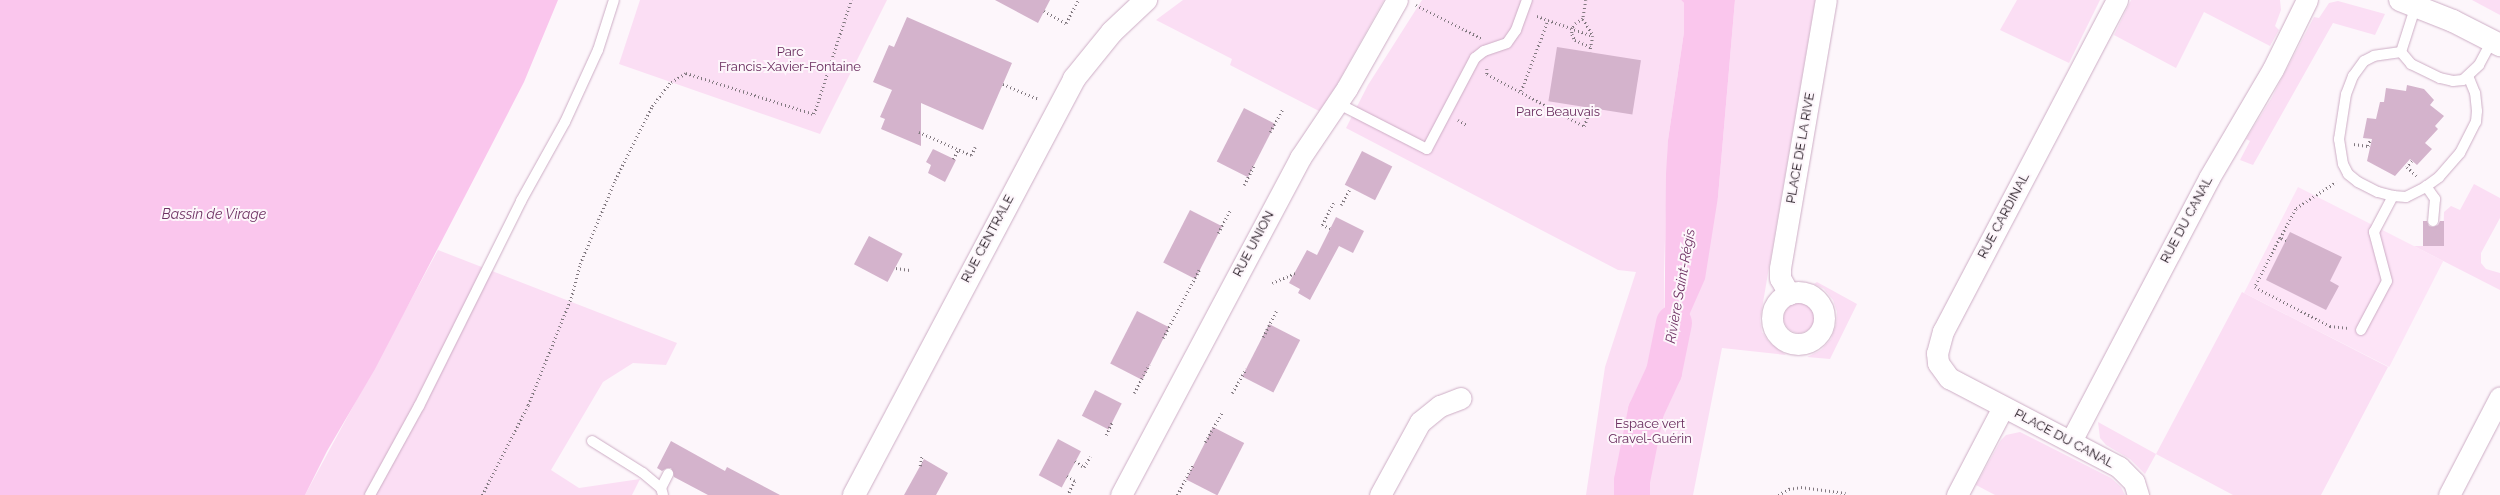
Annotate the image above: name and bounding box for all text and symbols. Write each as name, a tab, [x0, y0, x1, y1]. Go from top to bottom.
park label: Parc Francis-Xavier-Fontaine	[719, 45, 861, 76]
street label: PLACE DE LA RIVE	[1784, 91, 1818, 205]
park label: Parc Beauvais	[1516, 104, 1600, 120]
street label: RUE CARDINAL	[1975, 171, 2033, 261]
street label: RUE DU CANAL	[2158, 174, 2216, 266]
street label: RUE CENTRALE	[958, 192, 1018, 286]
water label: Bassin de Virage	[162, 206, 266, 222]
street label: RUE UNION	[1230, 208, 1278, 280]
water label: Rivière Saint-Régis	[1662, 227, 1698, 345]
street label: PLACE DU CANAL	[2011, 406, 2117, 472]
park label: Espace vert Gravel-Guérin	[1608, 417, 1692, 448]

